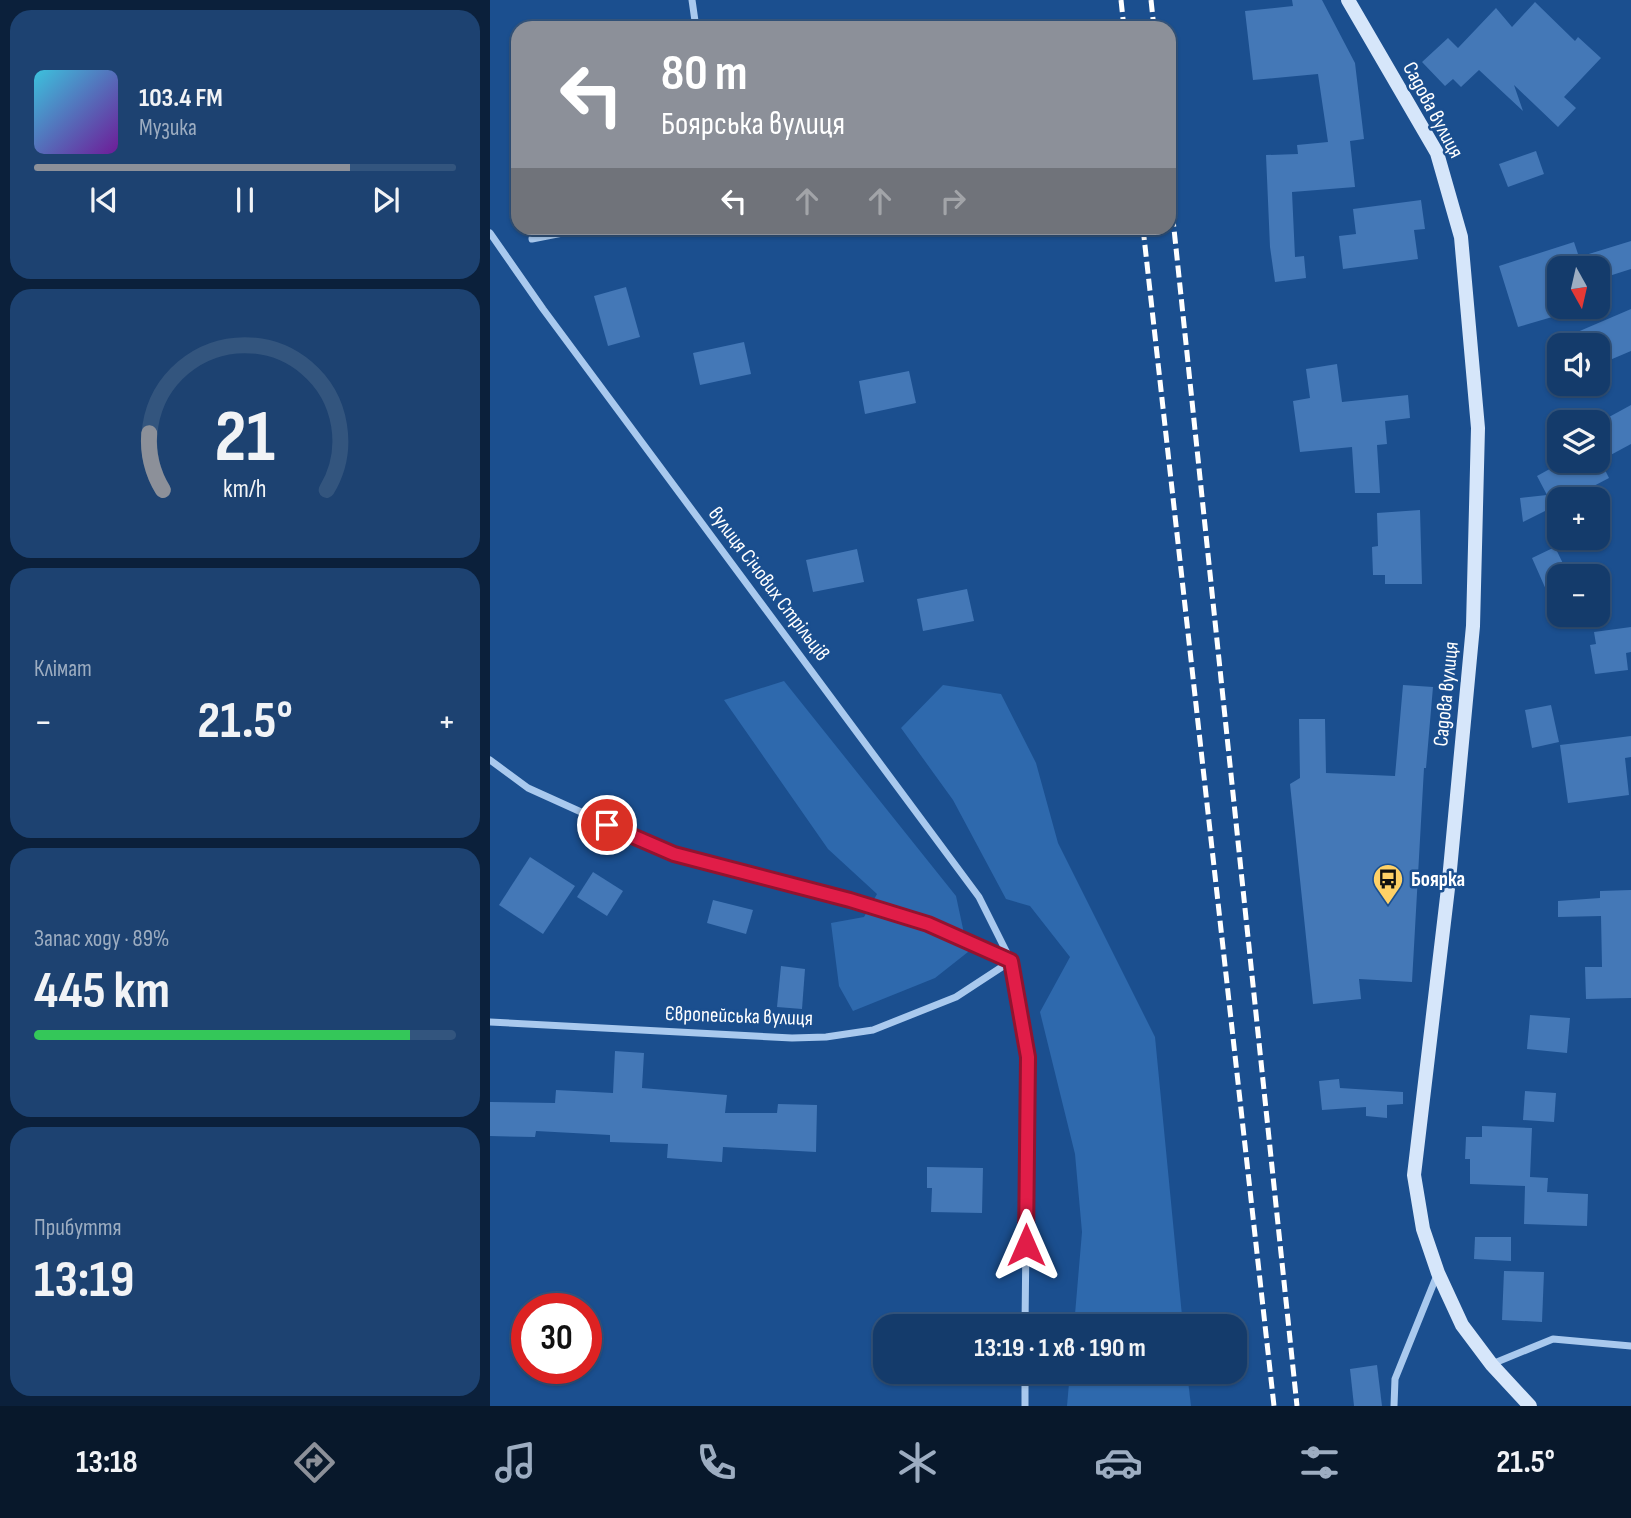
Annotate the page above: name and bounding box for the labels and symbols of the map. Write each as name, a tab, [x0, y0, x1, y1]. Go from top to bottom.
street label: Садова вулиця	[1397, 58, 1469, 162]
north arrow	[1547, 256, 1610, 318]
street label: вулиця Січових Стрільців	[703, 502, 835, 666]
street label: Садова вулиця	[1428, 640, 1464, 748]
pin	[577, 795, 637, 855]
bus stop icon: Боярка	[1371, 862, 1405, 906]
place label: Боярка	[1411, 867, 1465, 892]
street label: Європейська вулиця	[665, 1001, 813, 1031]
position arrow	[989, 1208, 1063, 1282]
speed limit sign: 30	[511, 1293, 602, 1384]

